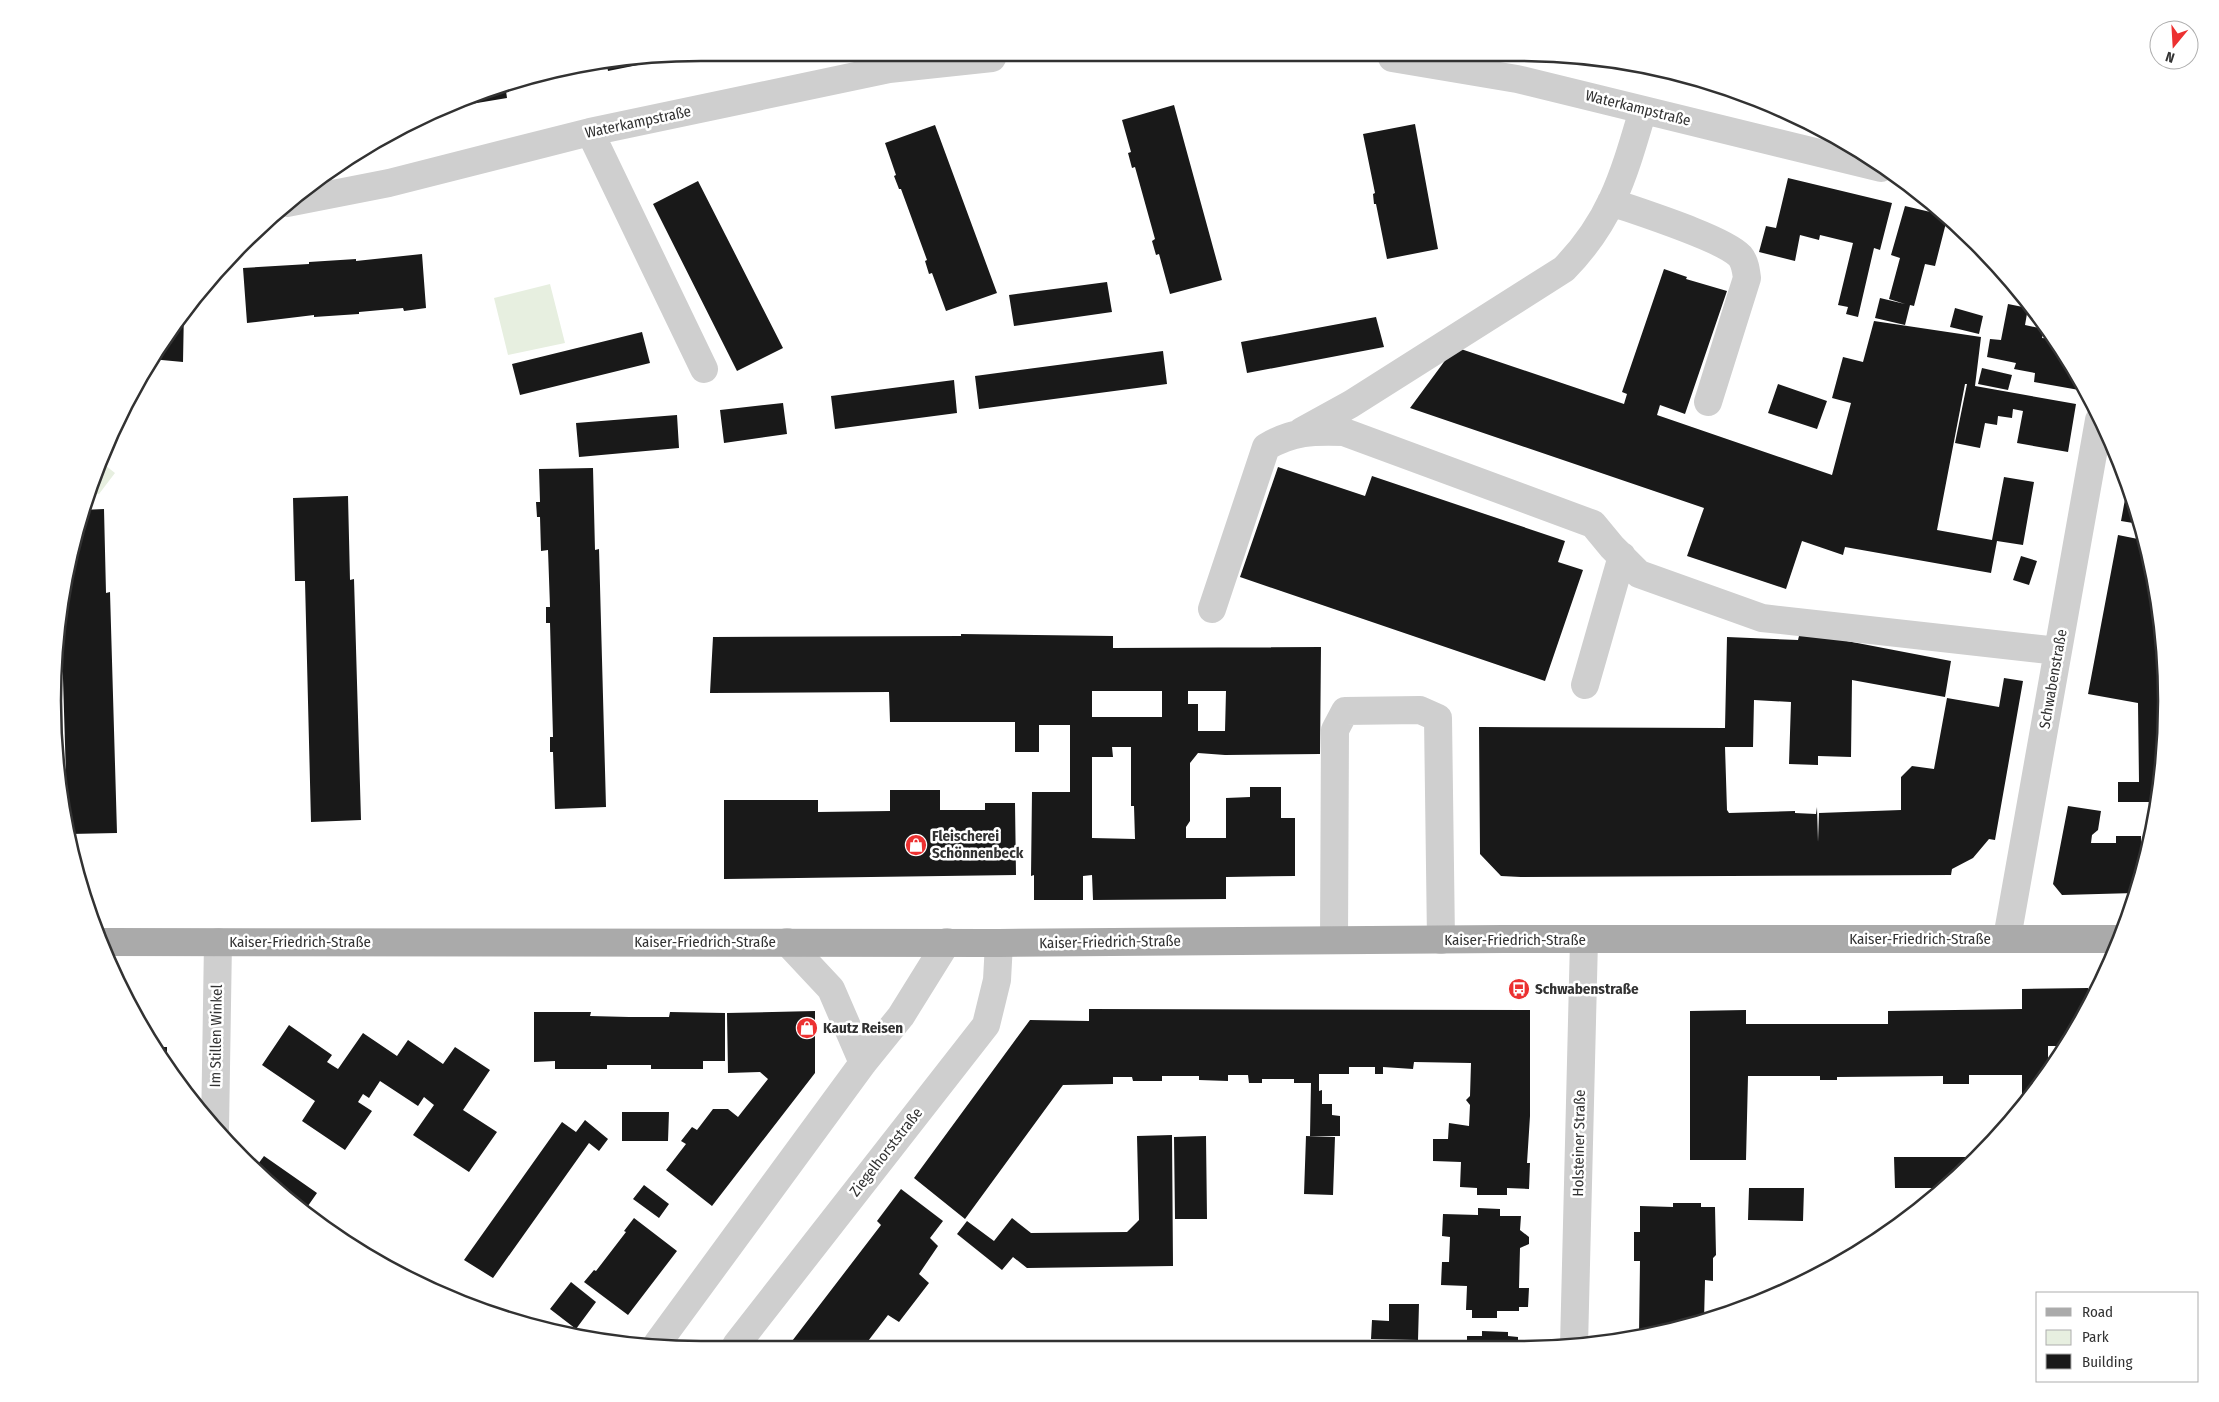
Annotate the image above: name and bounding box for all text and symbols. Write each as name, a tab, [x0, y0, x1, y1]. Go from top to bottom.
north arrow	[2149, 20, 2199, 70]
text: N	[2164, 48, 2177, 66]
street label: Waterkampstraße	[1583, 86, 1693, 130]
street label: Waterkampstraße	[583, 102, 693, 142]
street label: Schwabenstraße	[2035, 628, 2071, 730]
place label: Fleischerei Schönnenbeck	[932, 827, 1024, 862]
shop icon: Fleischerei Schönnenbeck	[904, 833, 928, 857]
street label: Kaiser-Friedrich-Straße	[1849, 930, 1991, 948]
street label: Kaiser-Friedrich-Straße	[1444, 931, 1586, 949]
street label: Kaiser-Friedrich-Straße	[1039, 932, 1181, 952]
street label: Kaiser-Friedrich-Straße	[229, 933, 371, 951]
street label: Kaiser-Friedrich-Straße	[634, 933, 776, 951]
bus stop icon: Schwabenstraße	[1507, 977, 1531, 1001]
place label: Schwabenstraße	[1535, 980, 1639, 998]
street label: Im Stillen Winkel	[206, 984, 226, 1088]
shop icon: Kautz Reisen	[795, 1016, 819, 1040]
place label: Kautz Reisen	[823, 1019, 903, 1037]
street label: Holsteiner Straße	[1569, 1089, 1589, 1197]
street label: Ziegelhorststraße	[846, 1104, 926, 1200]
legend	[2036, 1292, 2199, 1382]
text: Road	[2082, 1303, 2113, 1321]
text: Park	[2082, 1328, 2109, 1346]
text: Building	[2082, 1353, 2133, 1371]

